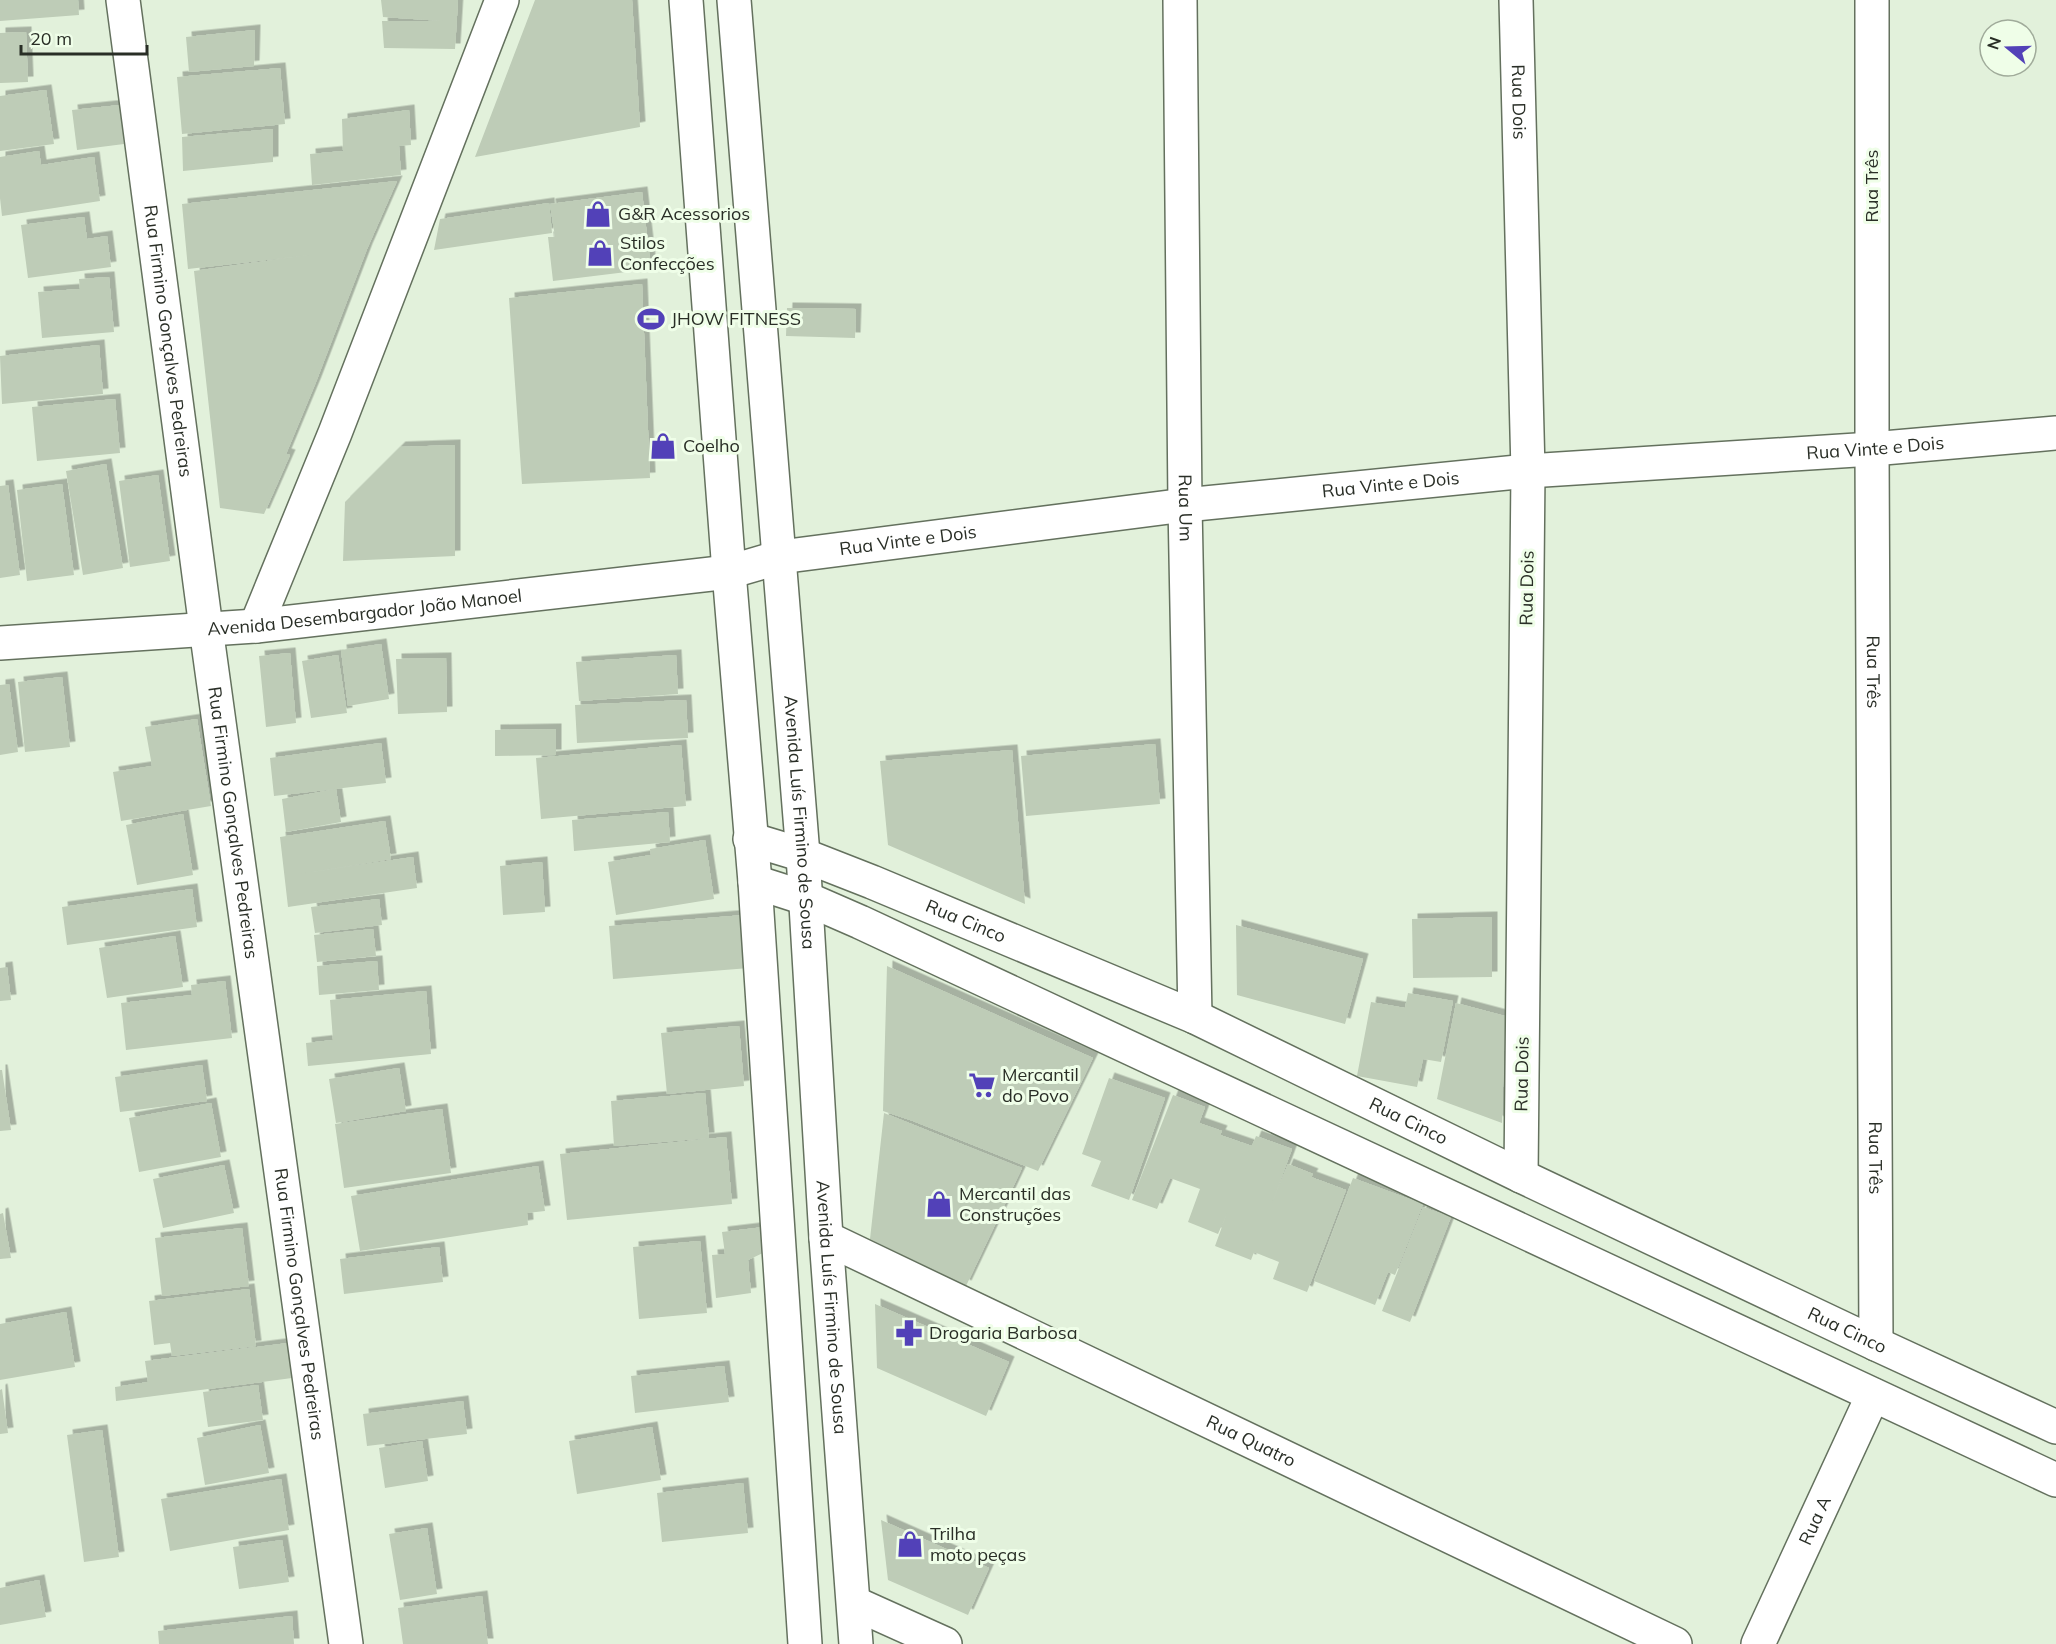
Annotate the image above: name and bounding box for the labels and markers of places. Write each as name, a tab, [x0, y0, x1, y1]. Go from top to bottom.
shop icon: G&R Acessorios	[583, 199, 613, 229]
place label: G&R Acessorios	[618, 202, 750, 225]
place label: Stilos Confecções	[620, 231, 715, 275]
shop icon: Stilos Confecções	[585, 238, 615, 268]
sports icon: JHOW FITNESS	[636, 304, 666, 334]
place label: JHOW FITNESS	[671, 307, 801, 330]
shop icon: Coelho	[648, 431, 678, 461]
place label: Coelho	[683, 434, 740, 457]
place label: Mercantil do Povo	[1002, 1063, 1079, 1107]
supermarket icon: Mercantil do Povo	[967, 1070, 997, 1100]
place label: Mercantil das Construções	[959, 1182, 1071, 1226]
shop icon: Mercantil das Construções	[924, 1189, 954, 1219]
pharmacy icon: Drogaria Barbosa	[894, 1318, 924, 1348]
place label: Drogaria Barbosa	[929, 1321, 1078, 1344]
place label: Trilha moto peças	[930, 1522, 1026, 1566]
shop icon: Trilha moto peças	[895, 1529, 925, 1559]

